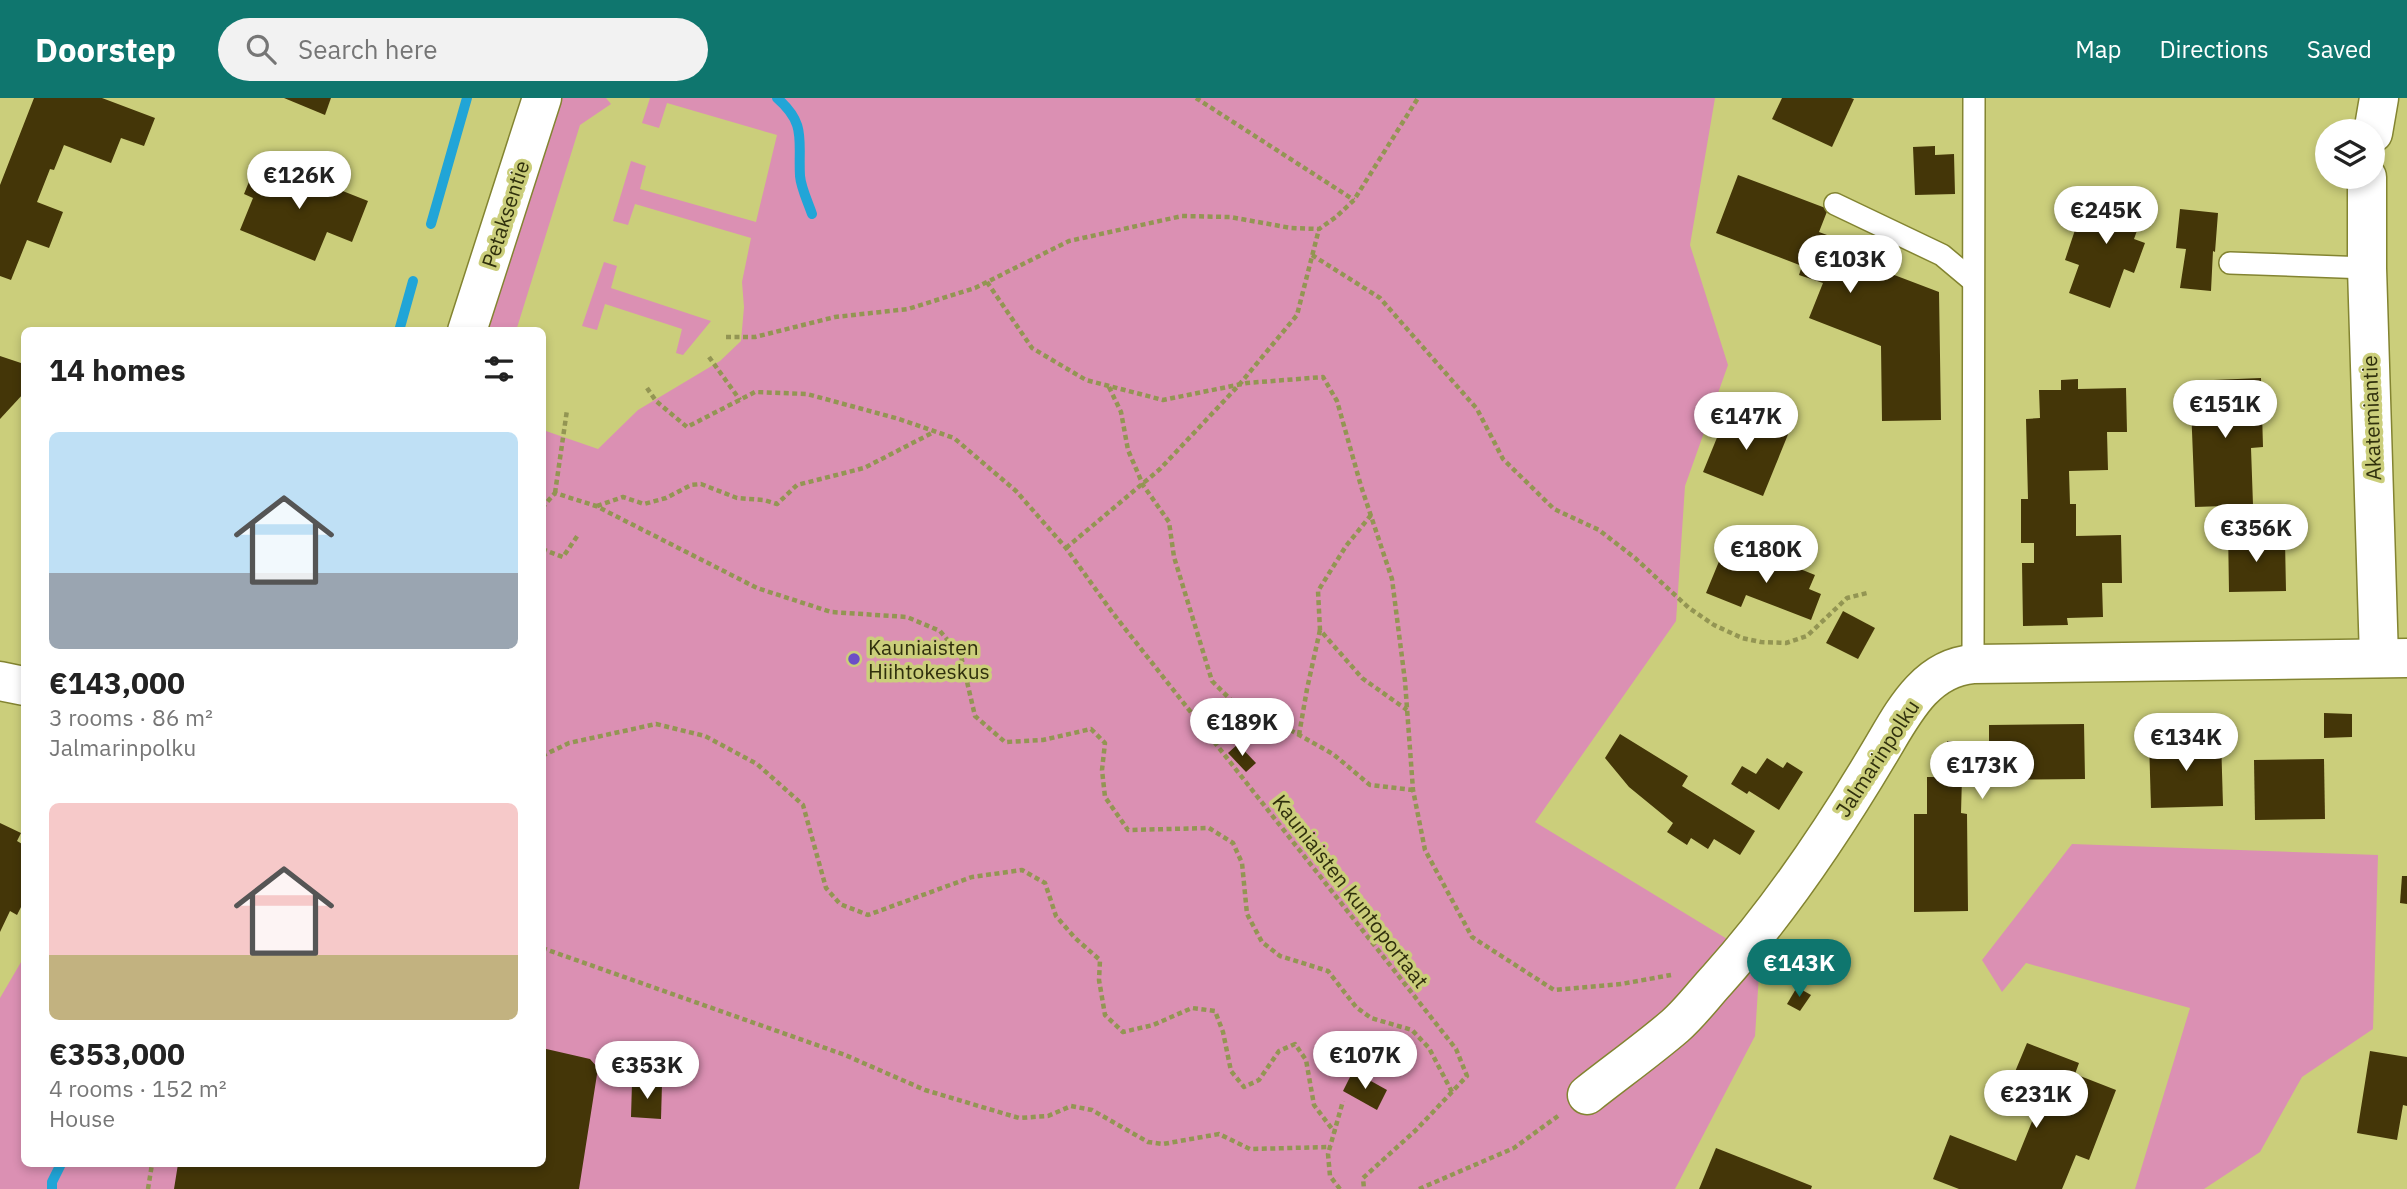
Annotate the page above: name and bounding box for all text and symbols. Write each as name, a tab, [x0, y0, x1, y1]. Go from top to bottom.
search box	[218, 18, 708, 81]
text: Doorstep	[35, 28, 176, 71]
icon: search	[242, 30, 280, 68]
text: Search here	[298, 32, 437, 66]
text: Map	[2075, 33, 2121, 65]
text: Directions	[2159, 33, 2269, 65]
text: Saved	[2307, 33, 2372, 65]
map controls	[2315, 119, 2385, 189]
button: layers	[2315, 119, 2385, 189]
pin: €126K	[250, 152, 348, 211]
street label: Petaksentie	[475, 157, 535, 271]
text: €126K	[263, 159, 335, 189]
pin: €245K	[2057, 186, 2155, 246]
text: €245K	[2070, 194, 2142, 224]
pin: €103K	[1801, 236, 1899, 295]
text: €103K	[1814, 243, 1886, 273]
text: 14 homes	[49, 350, 186, 389]
icon: filters	[480, 350, 518, 388]
street label: Akatemiantie	[2355, 355, 2387, 481]
pin: €151K	[2176, 380, 2274, 440]
text: €151K	[2189, 388, 2261, 418]
pin: €147K	[1697, 392, 1795, 452]
text: €147K	[1710, 400, 1782, 430]
icon: home	[221, 477, 347, 603]
pin: €356K	[2207, 504, 2305, 564]
text: €356K	[2220, 512, 2292, 542]
pin: €180K	[1717, 526, 1815, 585]
text: €180K	[1730, 533, 1802, 563]
place label: Kauniaisten Hiihtokeskus	[868, 633, 990, 685]
marker: Kauniaisten Hiihtokeskus	[846, 651, 862, 667]
text: €143,000	[49, 663, 185, 702]
street label: Jalmarinpolku	[1829, 694, 1925, 822]
pin: €189K	[1193, 698, 1291, 758]
text: 3 rooms · 86 m²	[49, 702, 213, 732]
text: €189K	[1206, 706, 1278, 736]
pin: €134K	[2137, 714, 2235, 773]
text: €134K	[2150, 721, 2222, 751]
text: Jalmarinpolku	[49, 732, 196, 762]
pin: €173K	[1933, 742, 2031, 801]
text: €173K	[1946, 749, 2018, 779]
street label: Kauniaisten kuntoportaat	[1267, 789, 1435, 993]
icon: home	[221, 848, 347, 974]
pin: €143K	[1750, 940, 1848, 999]
text: €143K	[1763, 947, 1835, 977]
pin: €107K	[1316, 1032, 1414, 1091]
text: €353,000	[49, 1034, 185, 1073]
text: €107K	[1329, 1039, 1401, 1069]
pin: €353K	[598, 1042, 696, 1101]
text: €353K	[611, 1049, 683, 1079]
pin: €231K	[1987, 1070, 2085, 1130]
text: 4 rooms · 152 m²	[49, 1073, 227, 1103]
text: €231K	[2000, 1078, 2072, 1108]
text: House	[49, 1103, 115, 1133]

